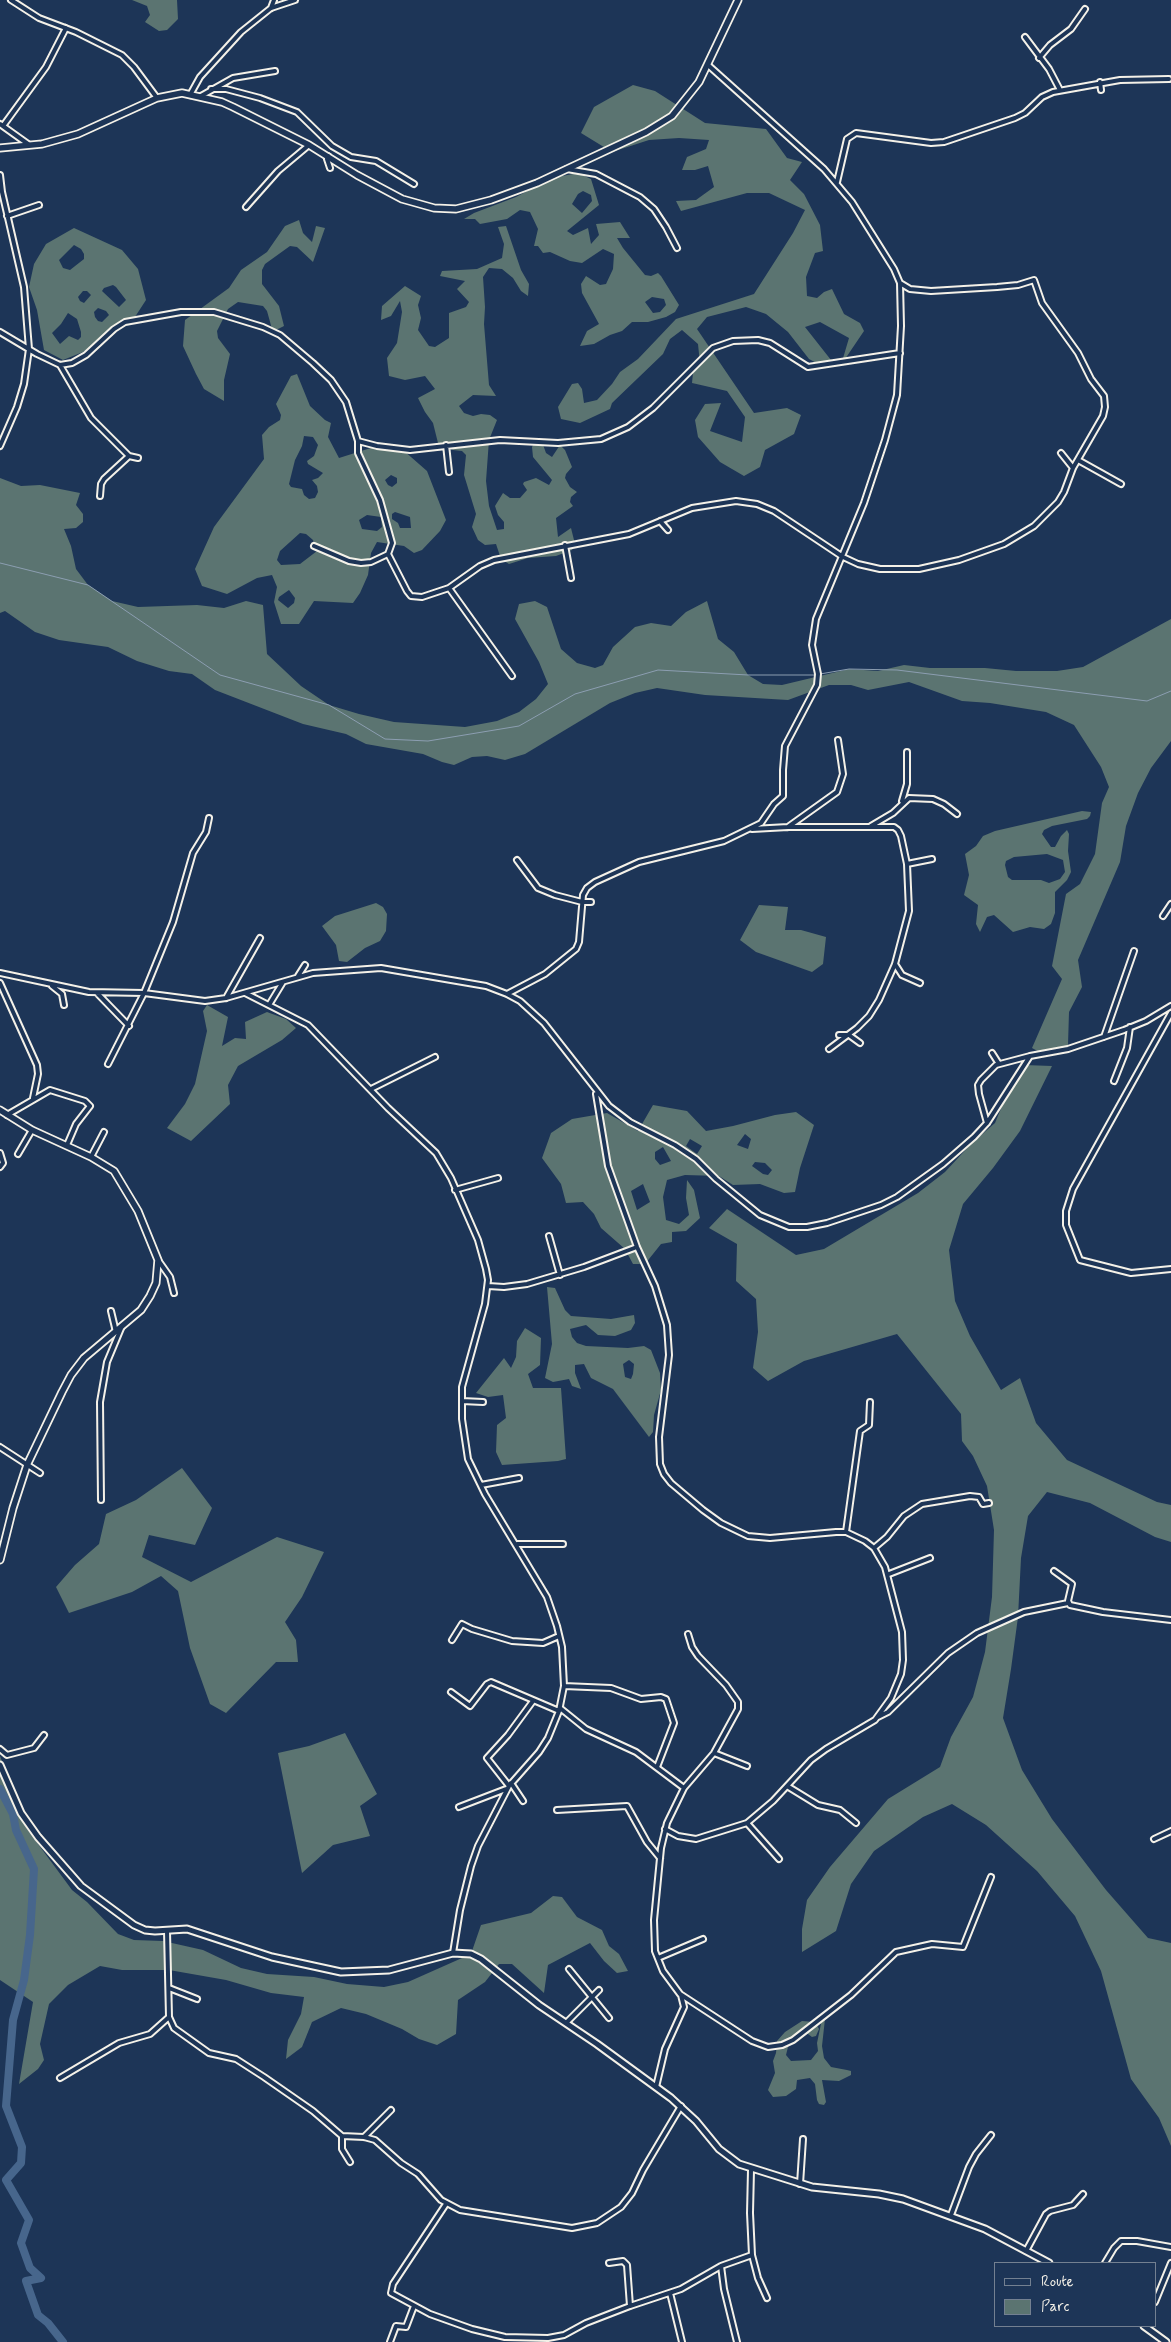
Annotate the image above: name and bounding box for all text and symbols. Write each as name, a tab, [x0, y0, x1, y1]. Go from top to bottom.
legend	[994, 2262, 1156, 2327]
text: Route	[1041, 2272, 1074, 2292]
text: Parc	[1041, 2297, 1069, 2317]

